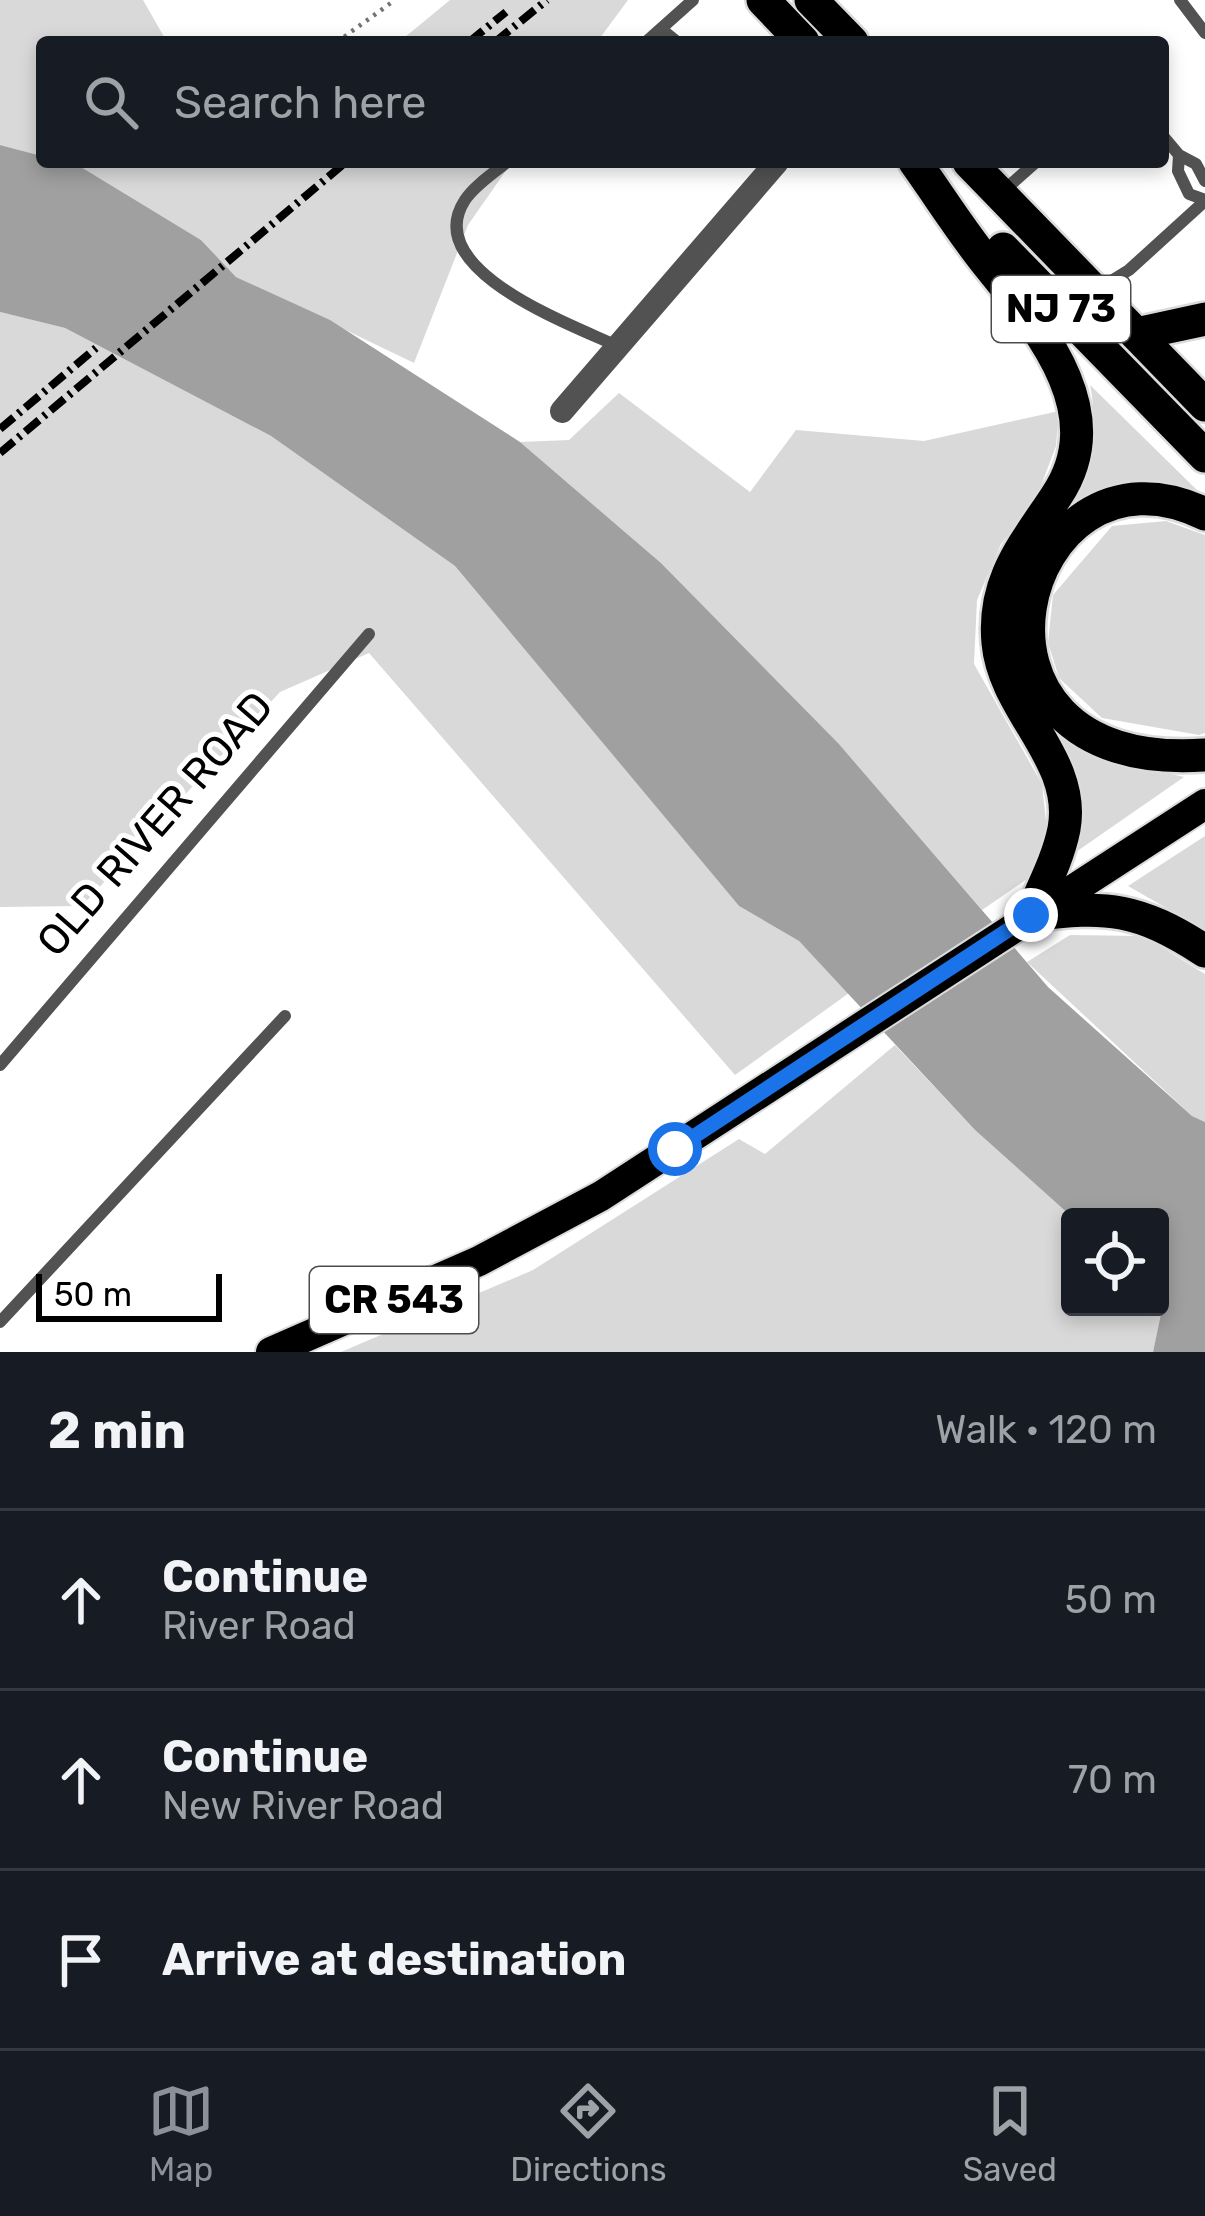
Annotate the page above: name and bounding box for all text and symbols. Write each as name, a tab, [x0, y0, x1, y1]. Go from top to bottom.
search box	[36, 36, 1169, 168]
icon: search	[78, 69, 144, 135]
text: Search here	[174, 76, 426, 129]
road number: NJ 73	[992, 276, 1130, 342]
street label: OLD RIVER ROAD	[27, 682, 283, 966]
route end	[1004, 888, 1058, 942]
route start	[648, 1122, 702, 1176]
map controls	[1061, 1208, 1169, 1316]
button: locate	[1061, 1208, 1169, 1316]
road number: CR 543	[310, 1267, 478, 1333]
scale bar	[36, 1268, 222, 1321]
text: 50 m	[54, 1275, 132, 1314]
text: 2 min	[48, 1400, 186, 1461]
text: Walk · 120 m	[935, 1407, 1157, 1453]
text: Continue	[162, 1550, 368, 1603]
icon: ahead	[48, 1567, 114, 1633]
text: 50 m	[1065, 1577, 1157, 1623]
text: River Road	[162, 1603, 356, 1649]
text: Continue	[162, 1730, 368, 1783]
icon: ahead	[48, 1747, 114, 1813]
text: 70 m	[1068, 1757, 1157, 1803]
text: New River Road	[162, 1783, 444, 1829]
icon: arrive	[48, 1927, 114, 1993]
text: Arrive at destination	[162, 1933, 627, 1986]
tab: Map	[148, 2078, 214, 2189]
tab: Directions	[510, 2078, 667, 2189]
tab: Saved	[963, 2078, 1057, 2189]

